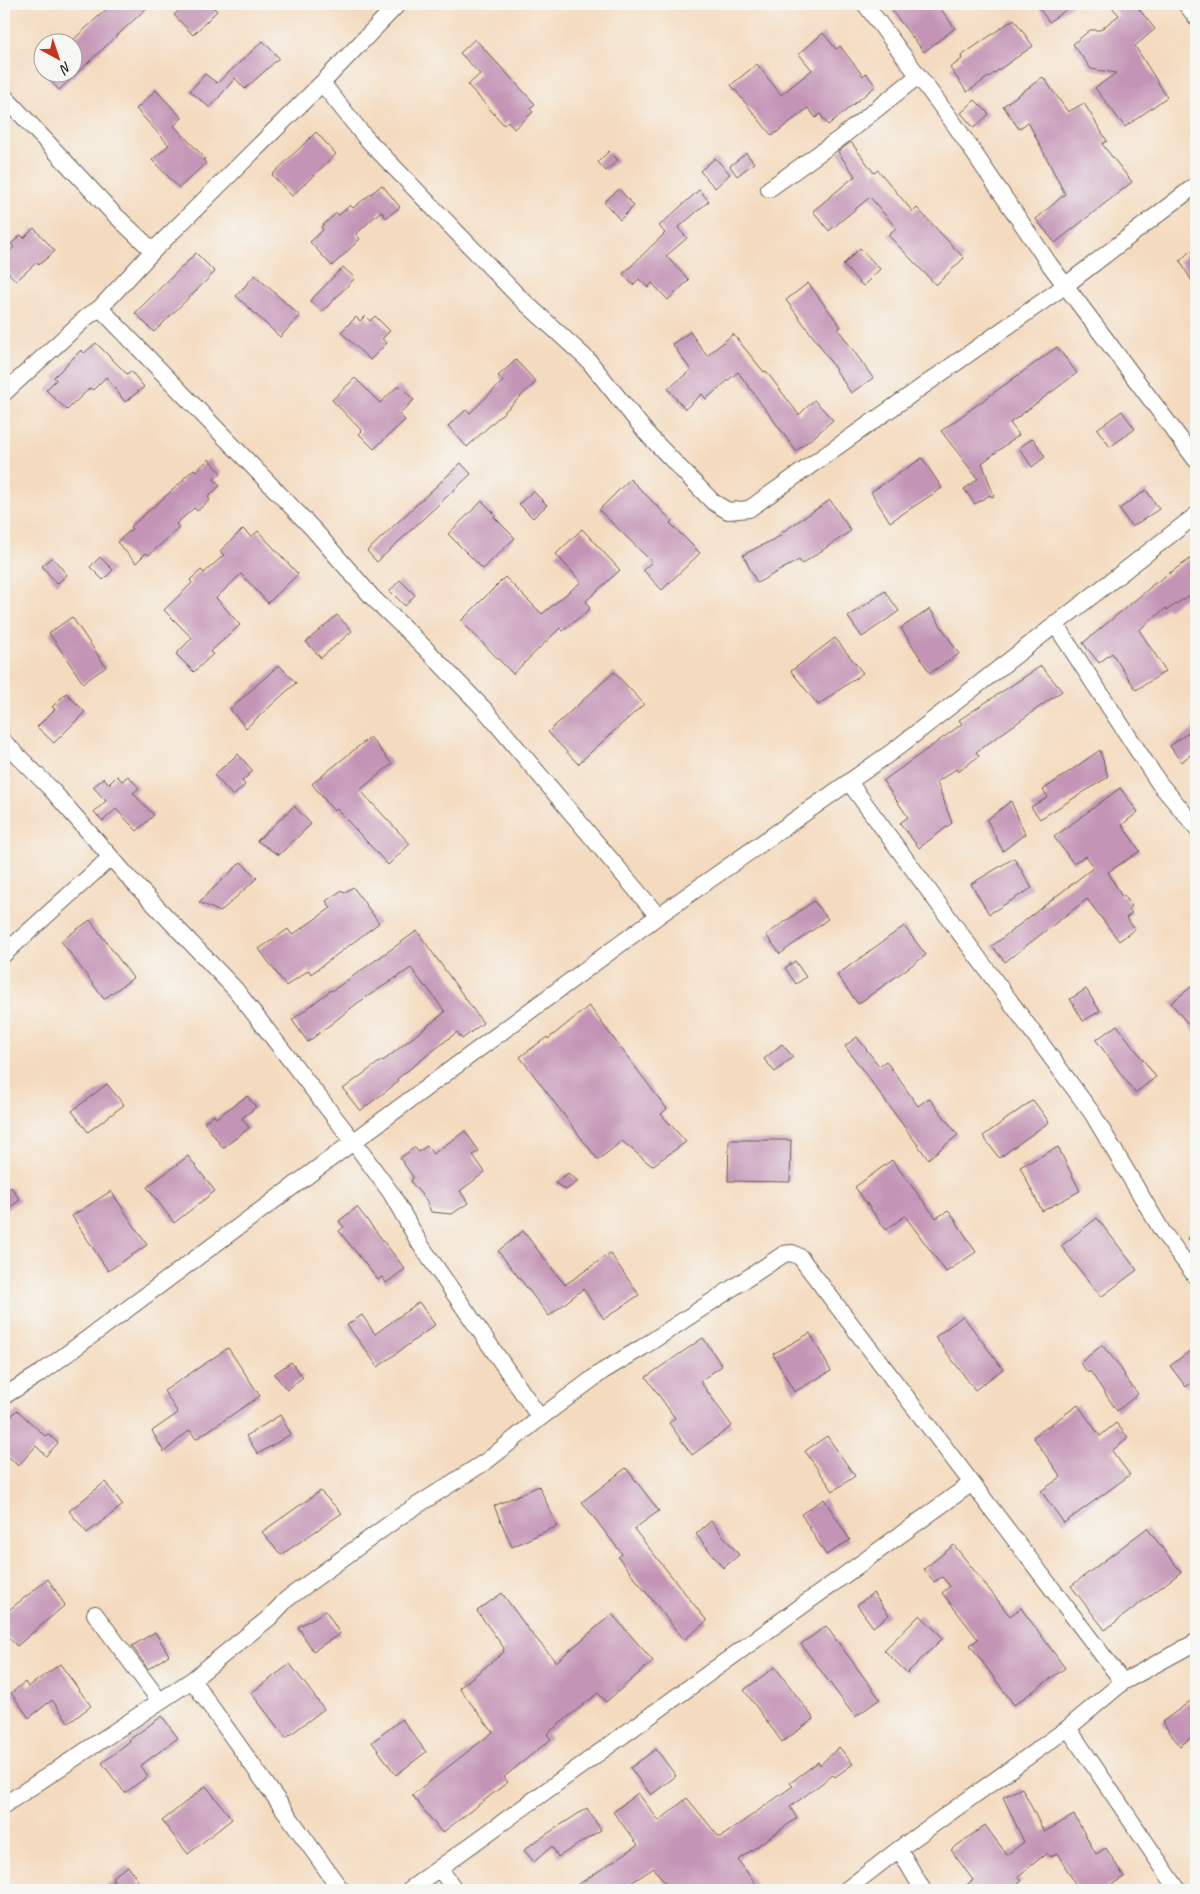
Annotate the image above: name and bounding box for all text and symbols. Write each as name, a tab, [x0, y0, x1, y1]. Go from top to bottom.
north arrow	[32, 32, 82, 82]
text: N	[55, 58, 75, 78]

